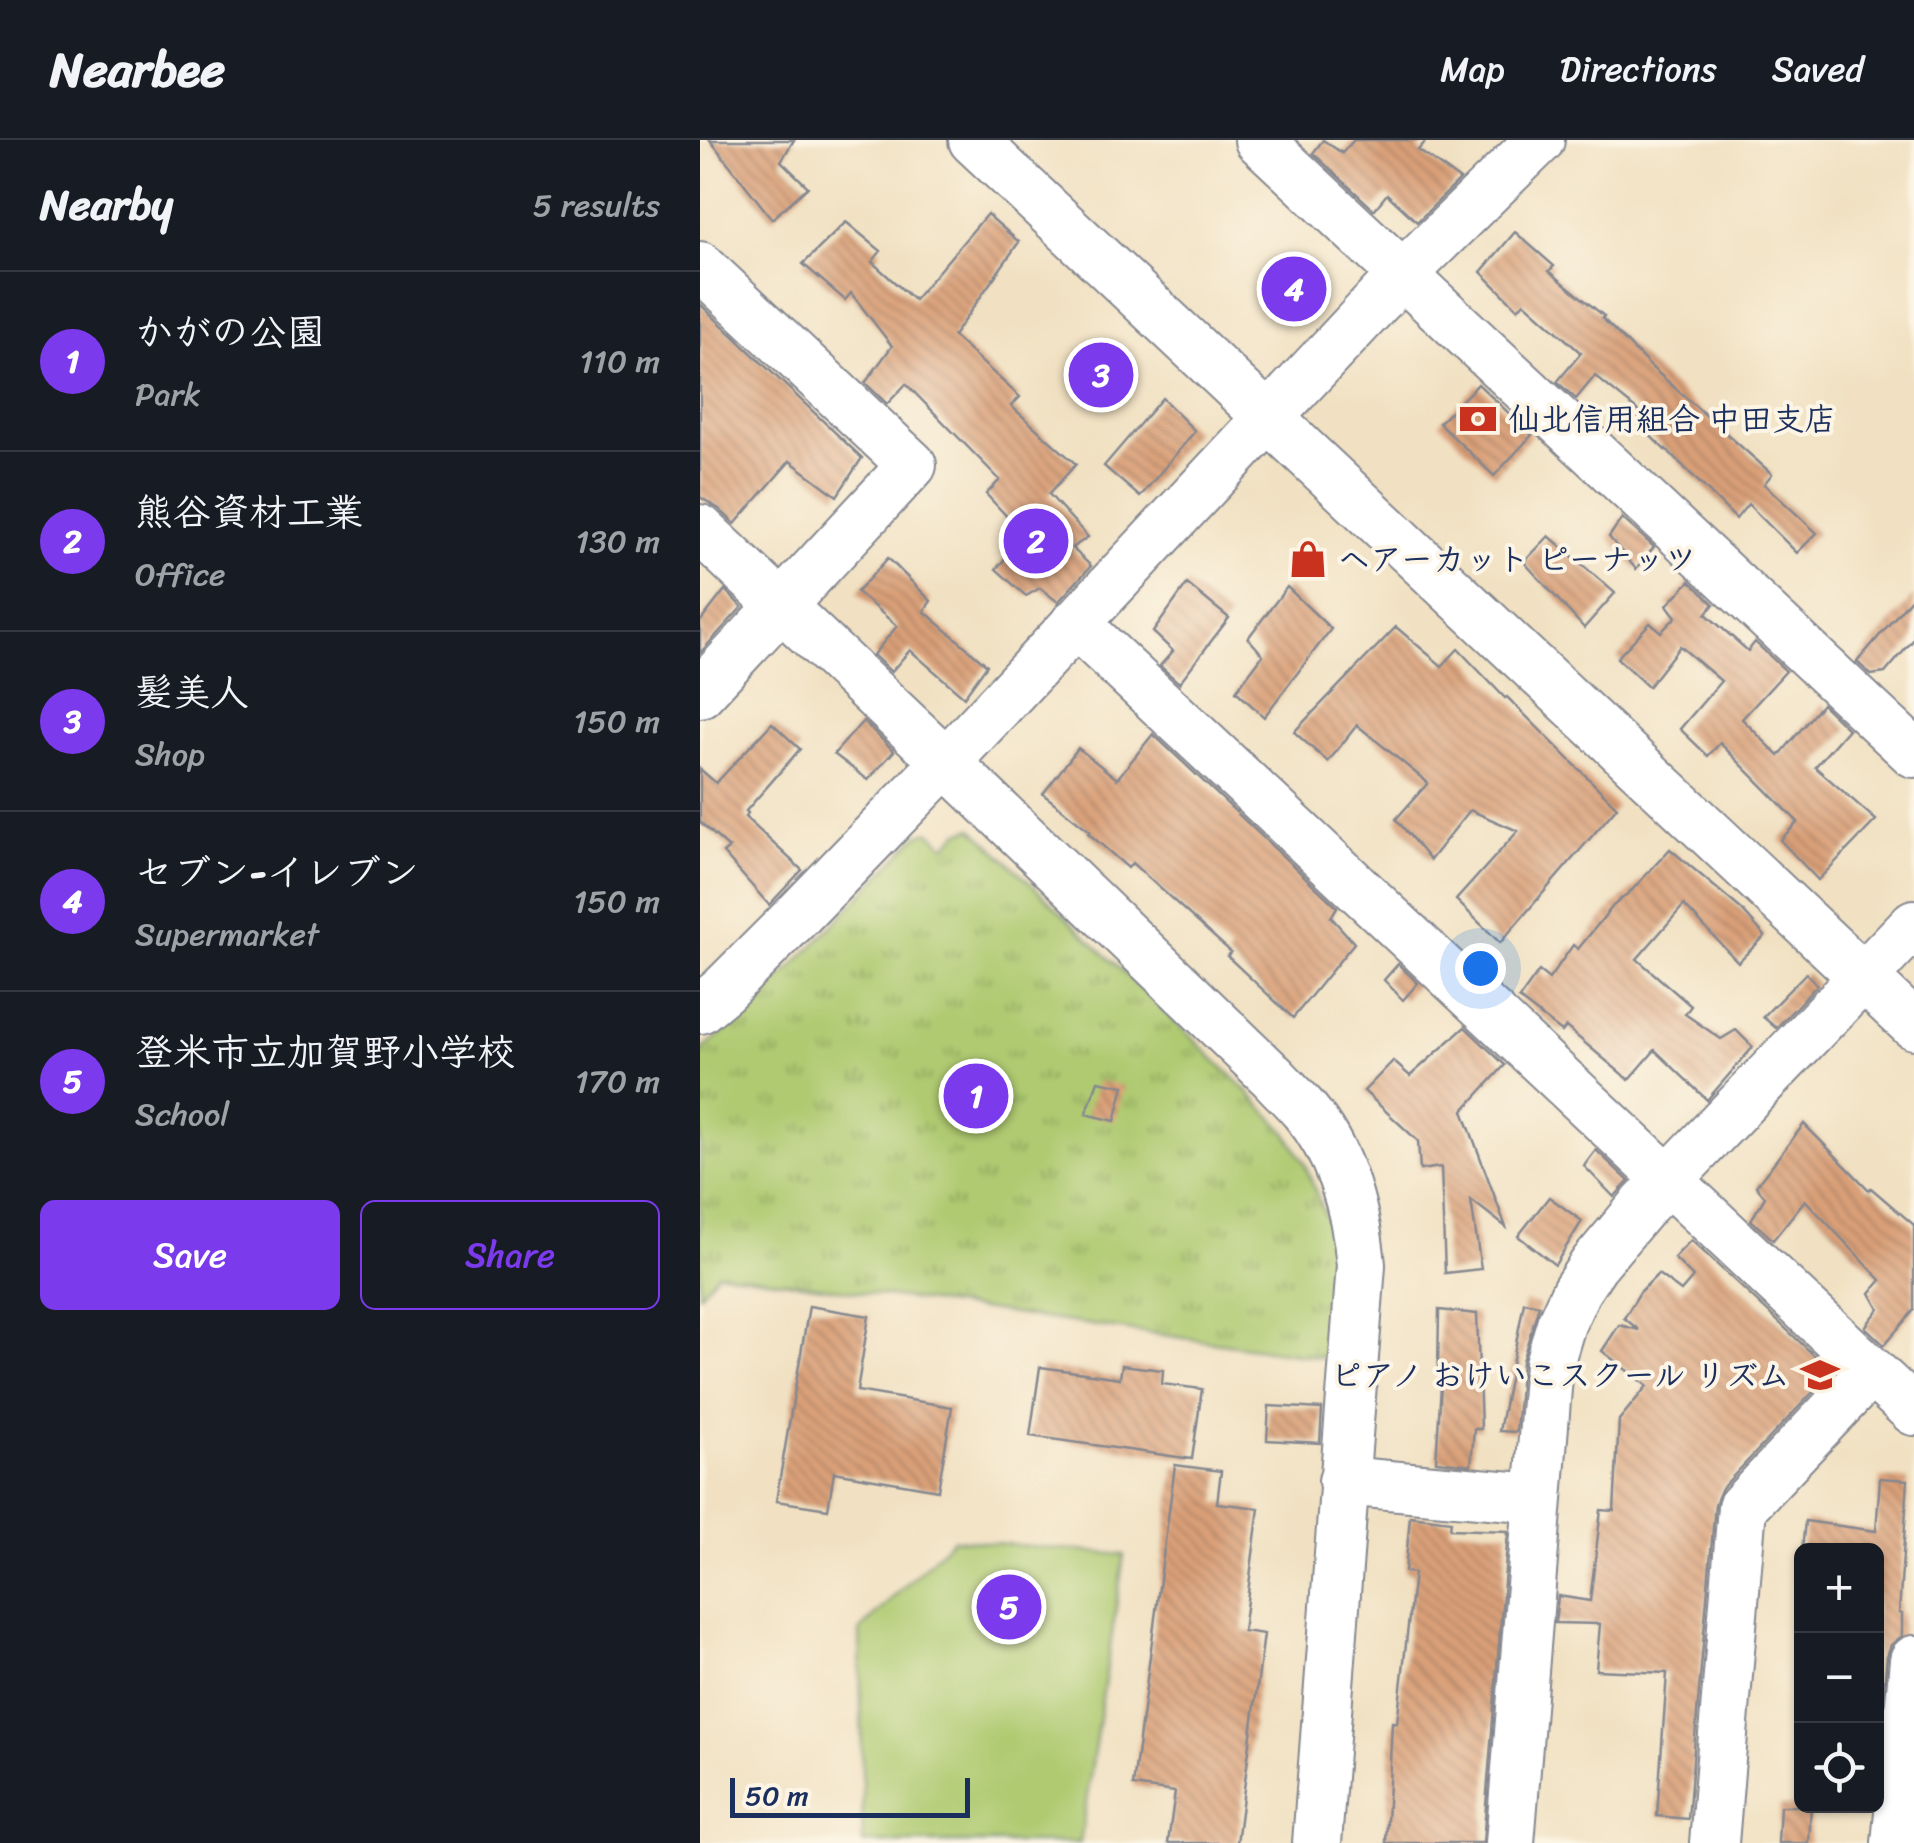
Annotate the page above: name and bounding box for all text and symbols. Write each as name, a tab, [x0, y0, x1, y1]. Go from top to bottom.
text: Nearbee	[50, 27, 225, 112]
text: Map	[1440, 38, 1505, 100]
text: Directions	[1560, 38, 1717, 100]
text: Saved	[1772, 38, 1864, 100]
text: Nearby	[40, 168, 173, 242]
text: 5 results	[533, 177, 660, 234]
pin: 4	[1262, 252, 1326, 326]
text: かがの公園	[135, 299, 325, 366]
text: 1	[66, 333, 79, 390]
text: 110 m	[579, 333, 660, 390]
pin: 3	[1068, 338, 1134, 412]
text: Park	[135, 366, 201, 423]
place label: 仙北信用組合 中田支店	[1508, 391, 1836, 448]
bank icon: 仙北信用組合 中田支店	[1457, 398, 1499, 440]
text: 熊谷資材工業	[135, 479, 363, 546]
pin: 2	[1004, 504, 1068, 578]
text: 2	[63, 513, 82, 570]
text: 130 m	[576, 513, 660, 570]
place label: ヘアーカット ピーナッツ	[1338, 531, 1696, 588]
shop icon: ヘアーカット ピーナッツ	[1287, 538, 1329, 580]
text: Office	[135, 546, 225, 603]
text: 髪美人	[135, 659, 249, 726]
text: 3	[64, 693, 81, 750]
text: 150 m	[574, 693, 660, 750]
text: Shop	[135, 726, 205, 783]
text: セブン-イレブン	[135, 839, 419, 906]
text: 4	[62, 873, 83, 930]
text: 150 m	[574, 873, 660, 930]
text: Supermarket	[135, 906, 319, 963]
your location	[1455, 943, 1506, 994]
text: 登米市立加賀野小学校	[135, 1019, 515, 1086]
text: 5	[63, 1053, 82, 1110]
text: 170 m	[575, 1053, 660, 1110]
pin: 1	[944, 1058, 1008, 1134]
text: School	[135, 1086, 229, 1143]
button: Save	[40, 1200, 340, 1310]
button: Share	[360, 1200, 660, 1310]
place label: ピアノ おけいこスクール リズム	[1330, 1347, 1790, 1404]
school or university icon: ピアノ おけいこスクール リズム	[1799, 1354, 1841, 1396]
map controls	[1794, 1543, 1884, 1813]
button: +	[1794, 1543, 1884, 1633]
pin: 5	[976, 1570, 1042, 1644]
button: −	[1794, 1633, 1884, 1723]
button: locate	[1794, 1723, 1884, 1813]
text: 50 m	[745, 1771, 809, 1820]
scale bar	[730, 1773, 970, 1818]

